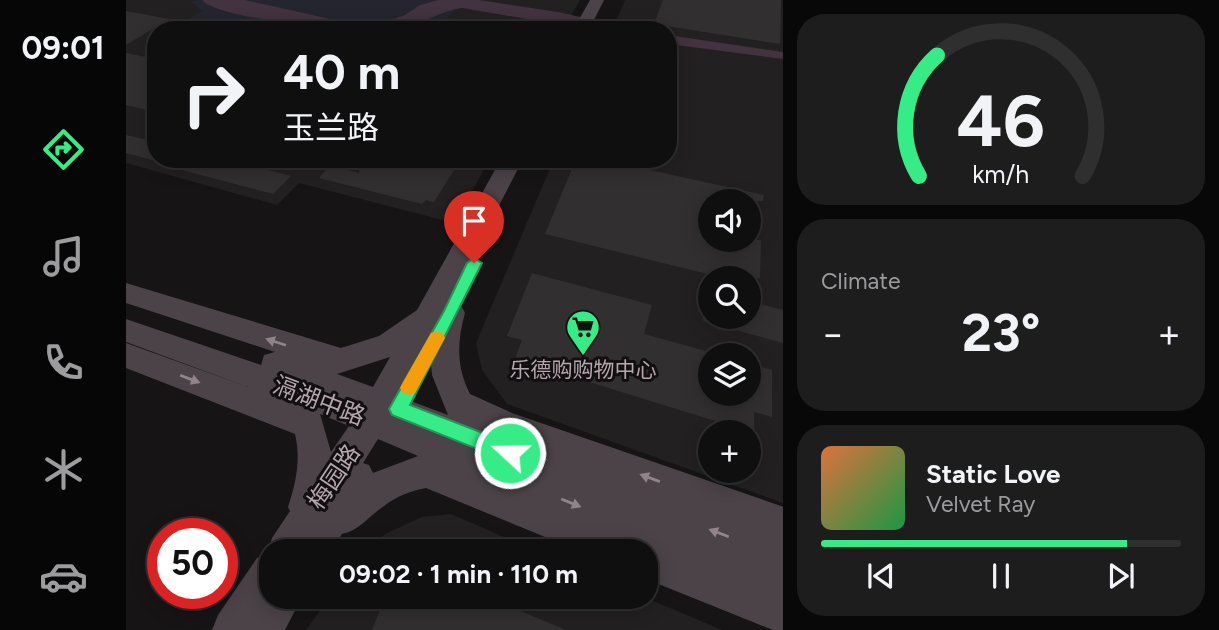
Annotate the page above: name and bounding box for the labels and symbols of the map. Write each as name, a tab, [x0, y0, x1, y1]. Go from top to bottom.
pin	[444, 191, 504, 263]
supermarket icon: 乐德购购物中心	[564, 308, 602, 357]
one-way arrow	[266, 336, 287, 346]
place label: 乐德购购物中心	[510, 357, 657, 382]
street label: 滆湖中路	[269, 370, 369, 431]
one-way arrow	[179, 374, 200, 385]
position arrow	[473, 416, 547, 490]
street label: 梅园路	[301, 439, 366, 515]
one-way arrow	[640, 472, 661, 483]
one-way arrow	[560, 497, 581, 508]
speed limit sign: 50	[147, 518, 238, 609]
one-way arrow	[709, 527, 730, 538]

